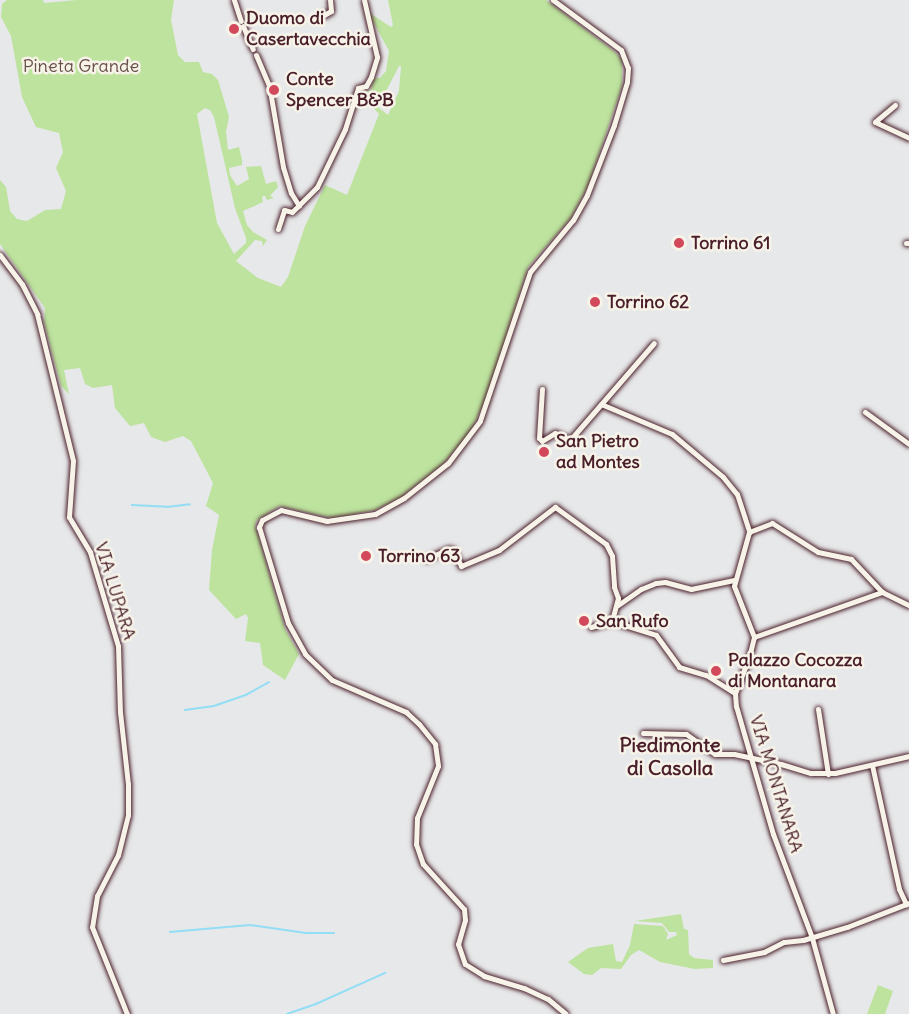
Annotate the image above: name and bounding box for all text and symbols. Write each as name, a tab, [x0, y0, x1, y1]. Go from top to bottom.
place label: Duomo di Casertavecchia	[246, 8, 371, 50]
marker: Duomo di Casertavecchia	[227, 22, 241, 36]
park label: Pineta Grande	[23, 55, 139, 77]
place label: Conte Spencer B&B	[286, 69, 394, 112]
marker: Conte Spencer B&B	[267, 83, 281, 97]
place label: Torrino 61	[691, 232, 770, 254]
marker: Torrino 61	[672, 236, 686, 250]
place label: Torrino 62	[607, 291, 689, 313]
marker: Torrino 62	[588, 295, 602, 309]
place label: San Pietro ad Montes	[556, 431, 640, 474]
marker: San Pietro ad Montes	[537, 445, 551, 459]
street label: VIA LUPARA	[90, 539, 140, 643]
place label: Torrino 63	[378, 545, 461, 567]
marker: Torrino 63	[359, 549, 373, 563]
place label: San Rufo	[596, 610, 669, 632]
marker: San Rufo	[577, 614, 591, 628]
place label: Palazzo Cocozza di Montanara	[728, 650, 863, 692]
marker: Palazzo Cocozza di Montanara	[709, 664, 723, 678]
street label: VIA MONTANARA	[745, 712, 807, 856]
district label: Piedimonte di Casolla	[620, 732, 720, 779]

